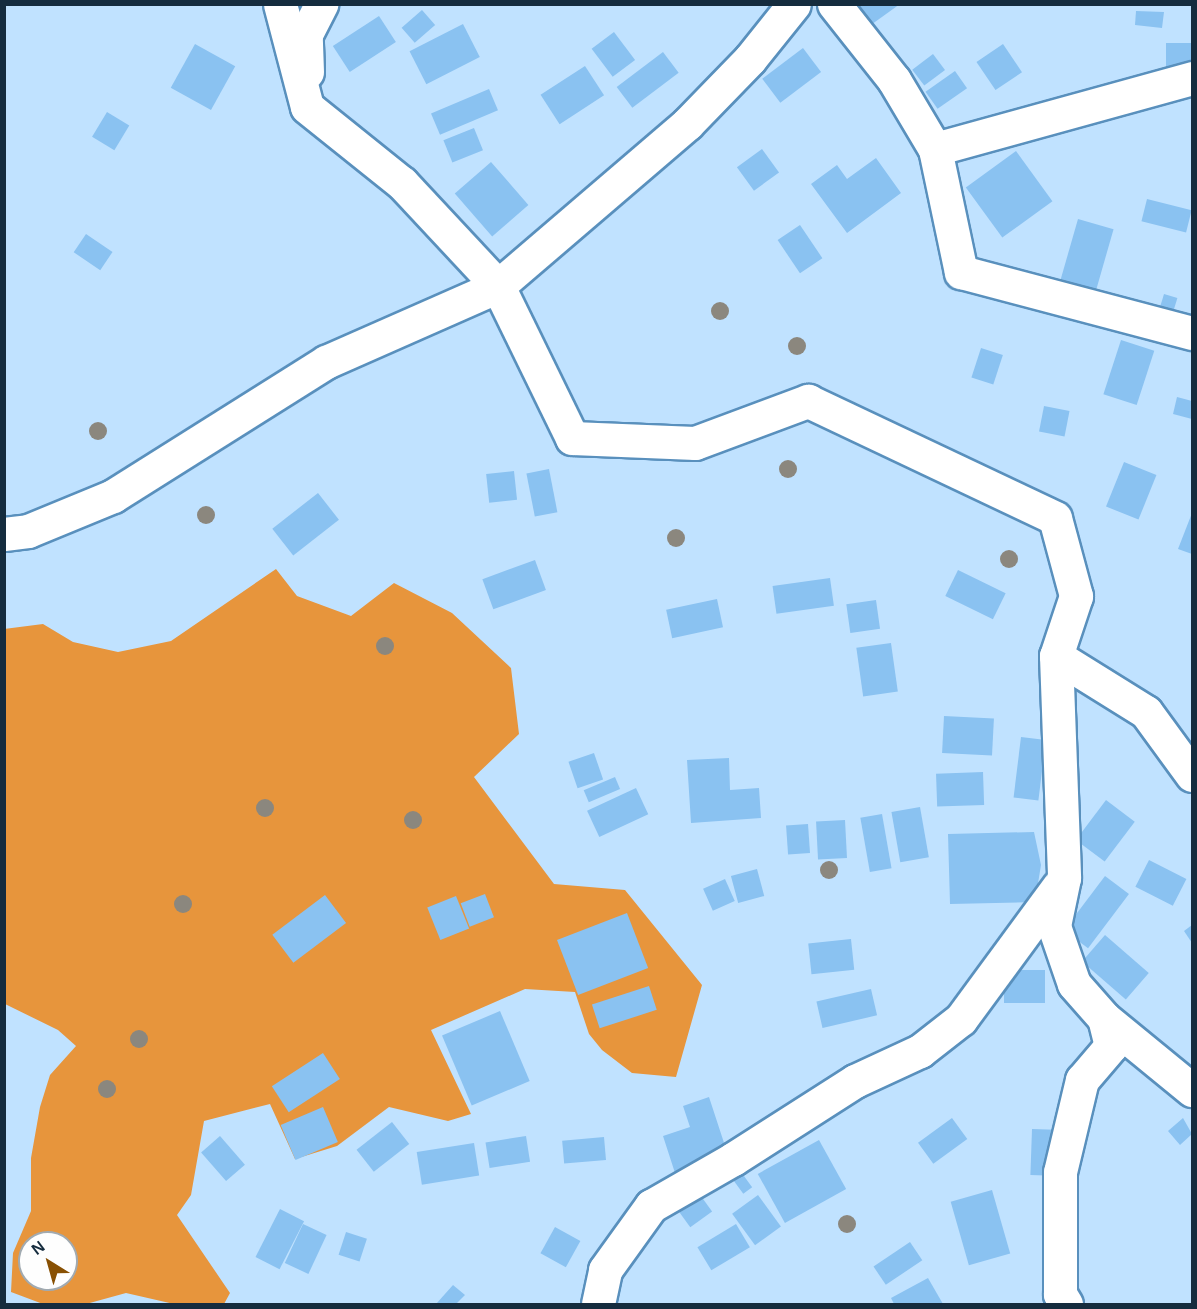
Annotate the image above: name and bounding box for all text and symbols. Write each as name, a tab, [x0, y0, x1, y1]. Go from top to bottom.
north arrow	[18, 1231, 78, 1291]
text: N	[28, 1238, 48, 1258]

